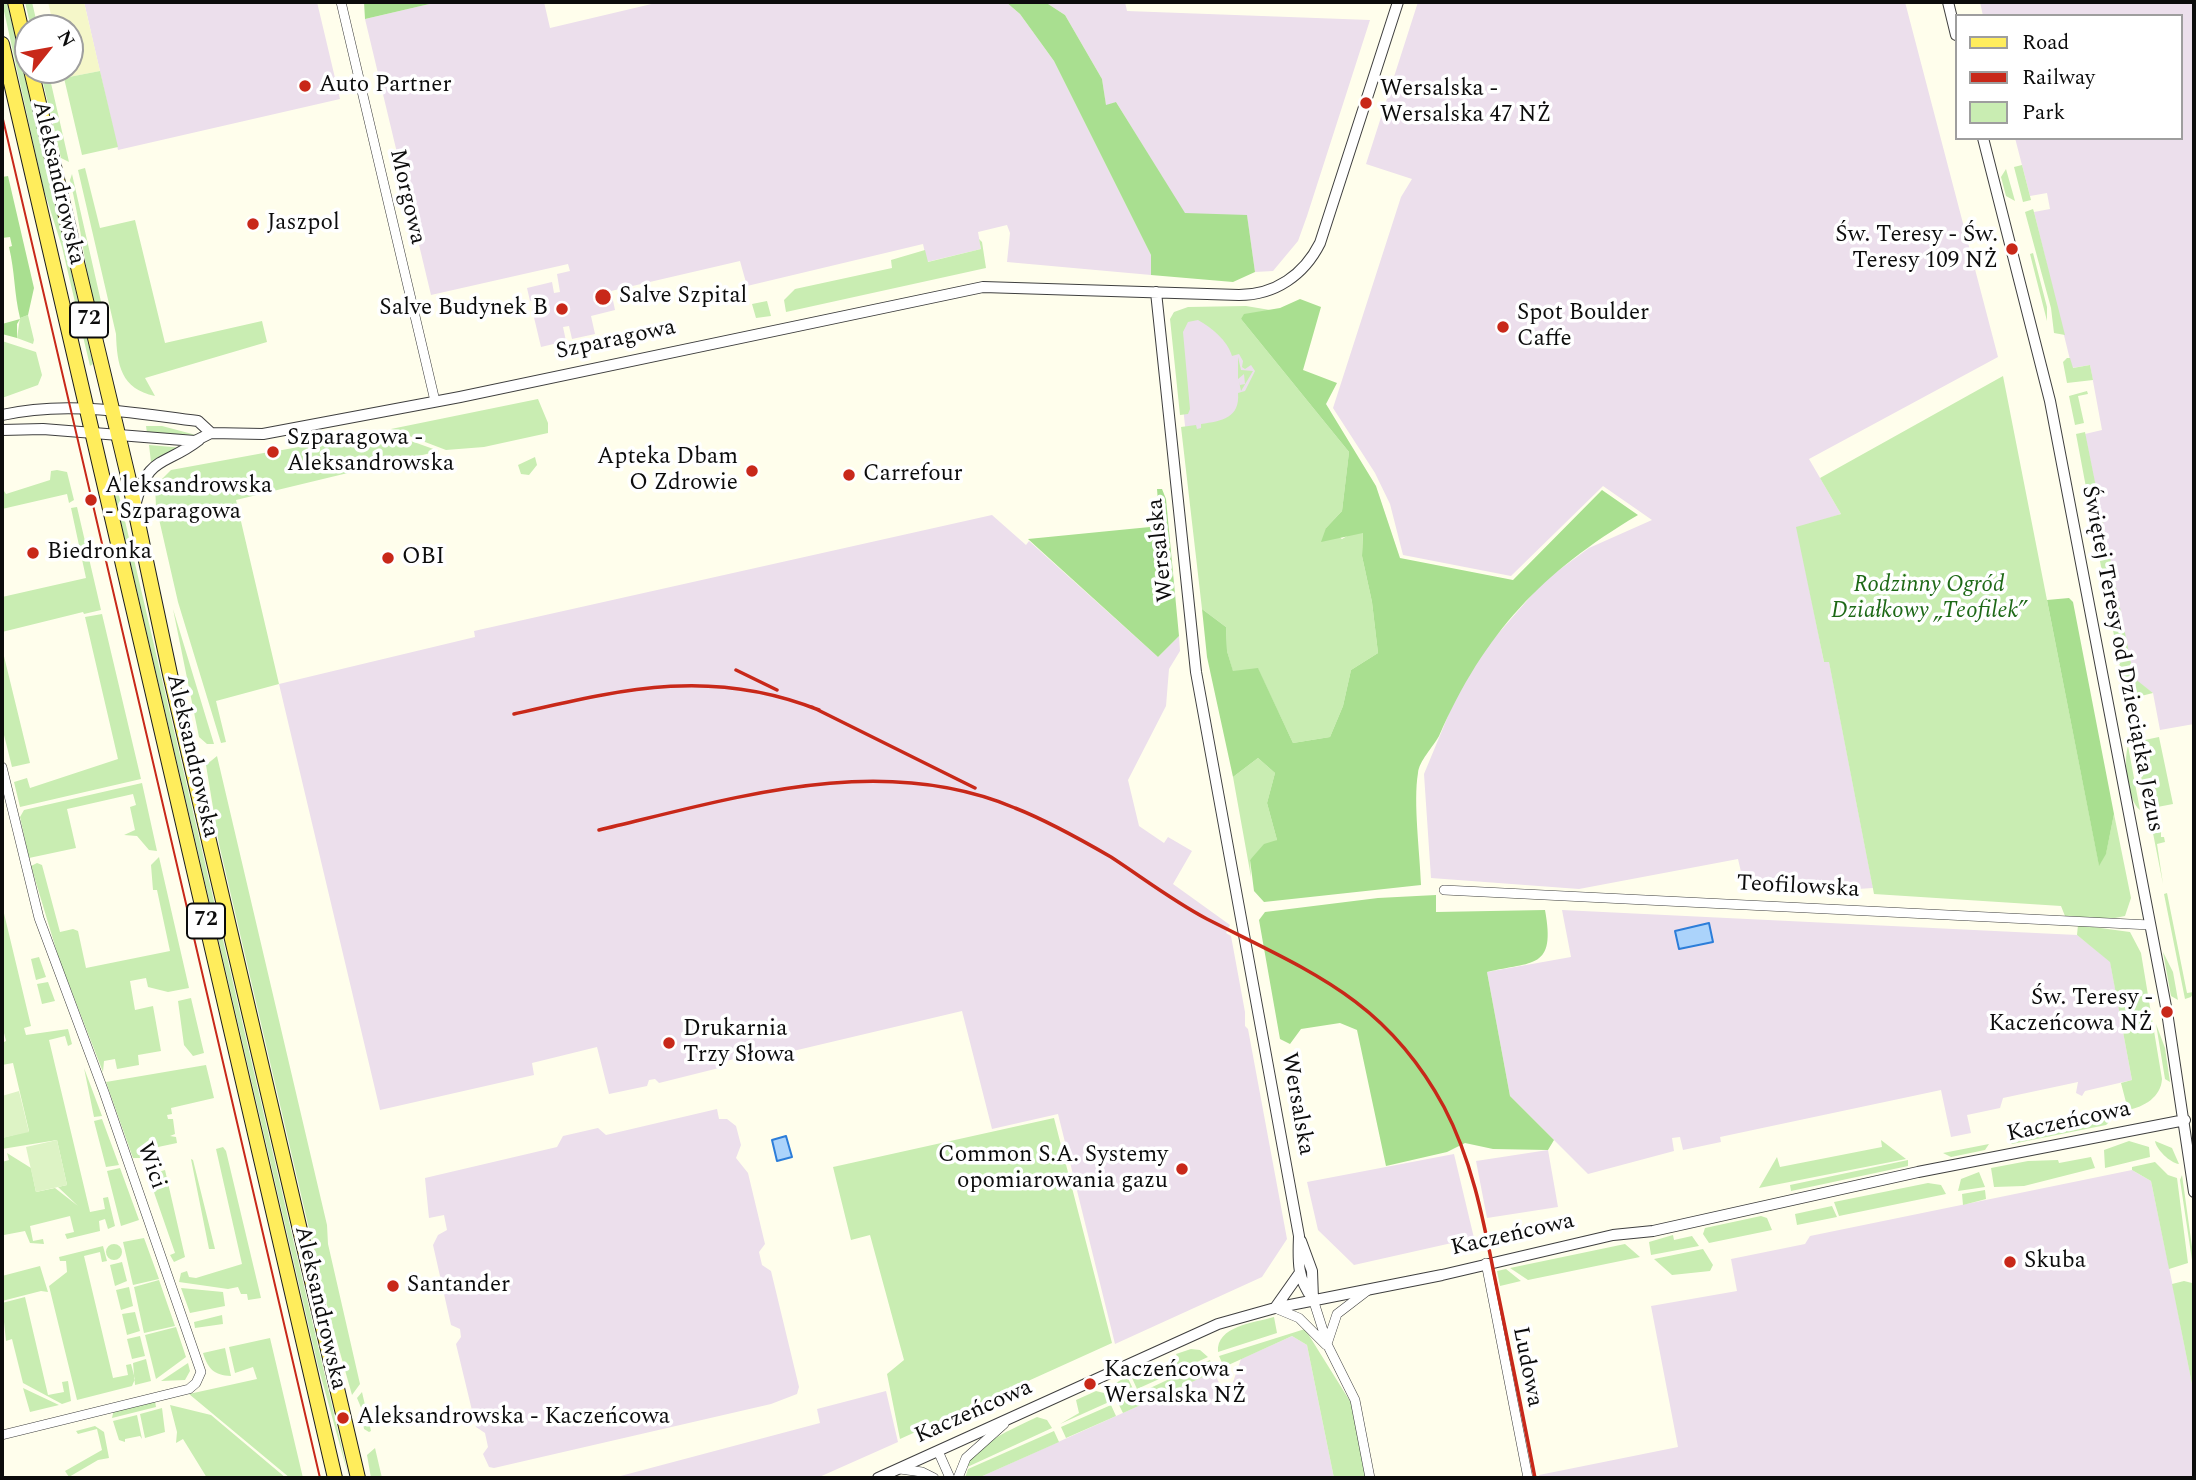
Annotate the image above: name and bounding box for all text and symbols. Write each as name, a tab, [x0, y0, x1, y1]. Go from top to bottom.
north arrow	[14, 14, 84, 84]
legend	[1954, 14, 2182, 140]
text: N	[49, 25, 82, 53]
text: Road	[2022, 27, 2069, 59]
text: Railway	[2022, 62, 2095, 94]
place label: Auto Partner	[319, 72, 452, 100]
place label: Wersalska - Wersalska 47 NŻ	[1380, 76, 1551, 130]
marker: Auto Partner	[297, 78, 313, 94]
marker: Wersalska - Wersalska 47 NŻ	[1358, 95, 1374, 111]
text: Park	[2022, 97, 2065, 129]
street label: Aleksandrowska	[25, 98, 89, 268]
street label: Morgowa	[382, 147, 430, 247]
place label: Jaszpol	[267, 210, 340, 238]
marker: Jaszpol	[245, 216, 261, 232]
place label: Św. Teresy - Św. Teresy 109 NŻ	[1835, 222, 1998, 276]
marker: Św. Teresy - Św. Teresy 109 NŻ	[2004, 241, 2020, 257]
place label: Salve Szpital	[619, 283, 747, 311]
marker: Salve Szpital	[593, 287, 613, 307]
place label: Salve Budynek B	[379, 295, 548, 323]
place label: Spot Boulder Caffe	[1517, 300, 1649, 354]
marker: Salve Budynek B	[554, 301, 570, 317]
road number: 72	[70, 302, 108, 338]
street label: Szparagowa	[554, 315, 678, 367]
marker: Spot Boulder Caffe	[1495, 319, 1511, 335]
place label: Szparagowa - Aleksandrowska	[287, 425, 454, 479]
marker: Szparagowa - Aleksandrowska	[265, 444, 281, 460]
place label: Apteka Dbam O Zdrowie	[597, 444, 738, 498]
place label: Carrefour	[863, 461, 963, 489]
marker: Apteka Dbam O Zdrowie	[744, 463, 760, 479]
marker: Carrefour	[841, 467, 857, 483]
place label: Aleksandrowska - Szparagowa	[105, 473, 272, 527]
street label: Świętej Teresy od Dzieciątka Jezus	[2074, 484, 2168, 834]
marker: Aleksandrowska - Szparagowa	[83, 492, 99, 508]
street label: Wersalska	[1143, 497, 1181, 603]
place label: Biedronka	[47, 539, 152, 567]
place label: OBI	[402, 544, 445, 572]
marker: Biedronka	[25, 545, 41, 561]
marker: OBI	[380, 550, 396, 566]
park label: Rodzinny Ogród Działkowy „Teofilek”	[1831, 572, 2027, 626]
street label: Aleksandrowska	[159, 671, 223, 841]
street label: Teofilowska	[1736, 871, 1860, 905]
road number: 72	[187, 904, 225, 939]
place label: Św. Teresy - Kaczeńcowa NŻ	[1989, 985, 2153, 1039]
marker: Św. Teresy - Kaczeńcowa NŻ	[2159, 1004, 2175, 1020]
place label: Drukarnia Trzy Słowa	[683, 1016, 795, 1070]
marker: Drukarnia Trzy Słowa	[661, 1035, 677, 1051]
street label: Wersalska	[1273, 1050, 1319, 1158]
street label: Kaczeńcowa	[2005, 1096, 2133, 1150]
street label: Wici	[129, 1139, 171, 1193]
place label: Common S.A. Systemy opomiarowania gazu	[938, 1142, 1168, 1196]
marker: Common S.A. Systemy opomiarowania gazu	[1174, 1161, 1190, 1177]
street label: Kaczeńcowa	[1449, 1208, 1577, 1264]
street label: Aleksandrowska	[287, 1223, 351, 1393]
place label: Skuba	[2024, 1248, 2086, 1276]
marker: Skuba	[2002, 1254, 2018, 1270]
place label: Santander	[407, 1272, 510, 1300]
marker: Santander	[385, 1278, 401, 1294]
street label: Ludowa	[1505, 1324, 1547, 1410]
place label: Kaczeńcowa - Wersalska NŻ	[1104, 1357, 1247, 1411]
street label: Kaczeńcowa	[911, 1375, 1037, 1451]
marker: Kaczeńcowa - Wersalska NŻ	[1082, 1376, 1098, 1392]
place label: Aleksandrowska - Kaczeńcowa	[357, 1404, 670, 1432]
marker: Aleksandrowska - Kaczeńcowa	[335, 1410, 351, 1426]

